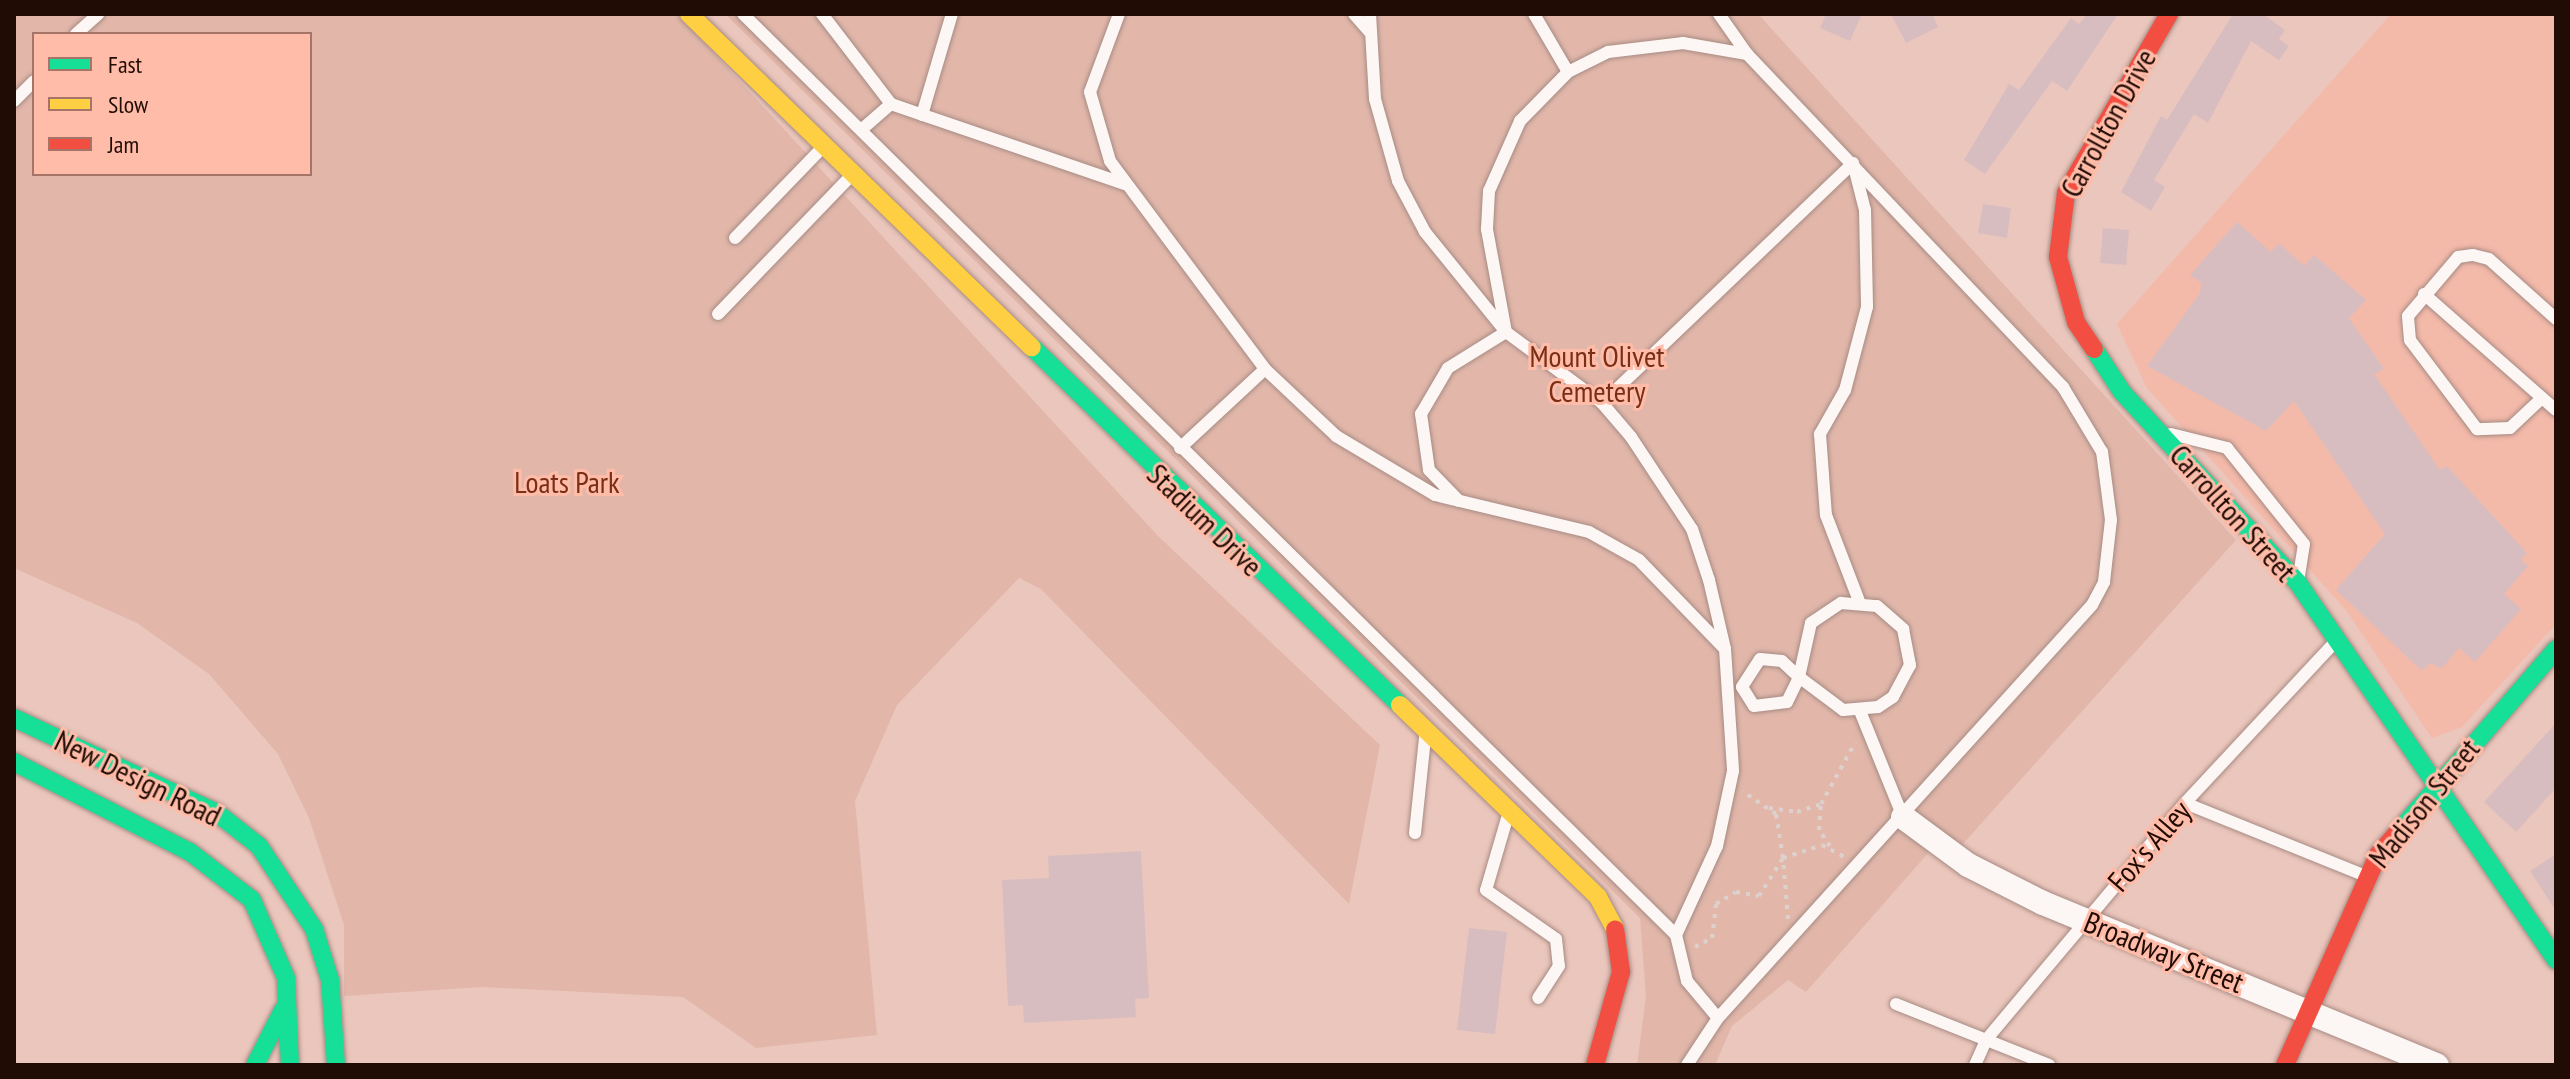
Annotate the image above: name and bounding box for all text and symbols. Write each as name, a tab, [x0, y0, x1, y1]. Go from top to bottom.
legend	[32, 32, 312, 176]
street label: Carrollton Drive	[2053, 43, 2163, 203]
text: Fast	[108, 49, 142, 80]
text: Slow	[108, 89, 148, 120]
text: Jam	[108, 129, 139, 160]
park label: Mount Olivet Cemetery	[1529, 338, 1665, 408]
street label: Carrollton Street	[2162, 437, 2304, 589]
street label: Stadium Drive	[1140, 456, 1270, 584]
park label: Loats Park	[514, 464, 620, 500]
street label: New Design Road	[49, 722, 227, 834]
street label: Madison Street	[2361, 731, 2487, 875]
street label: Fox's Alley	[2100, 793, 2198, 899]
street label: Broadway Street	[2079, 904, 2249, 1000]

